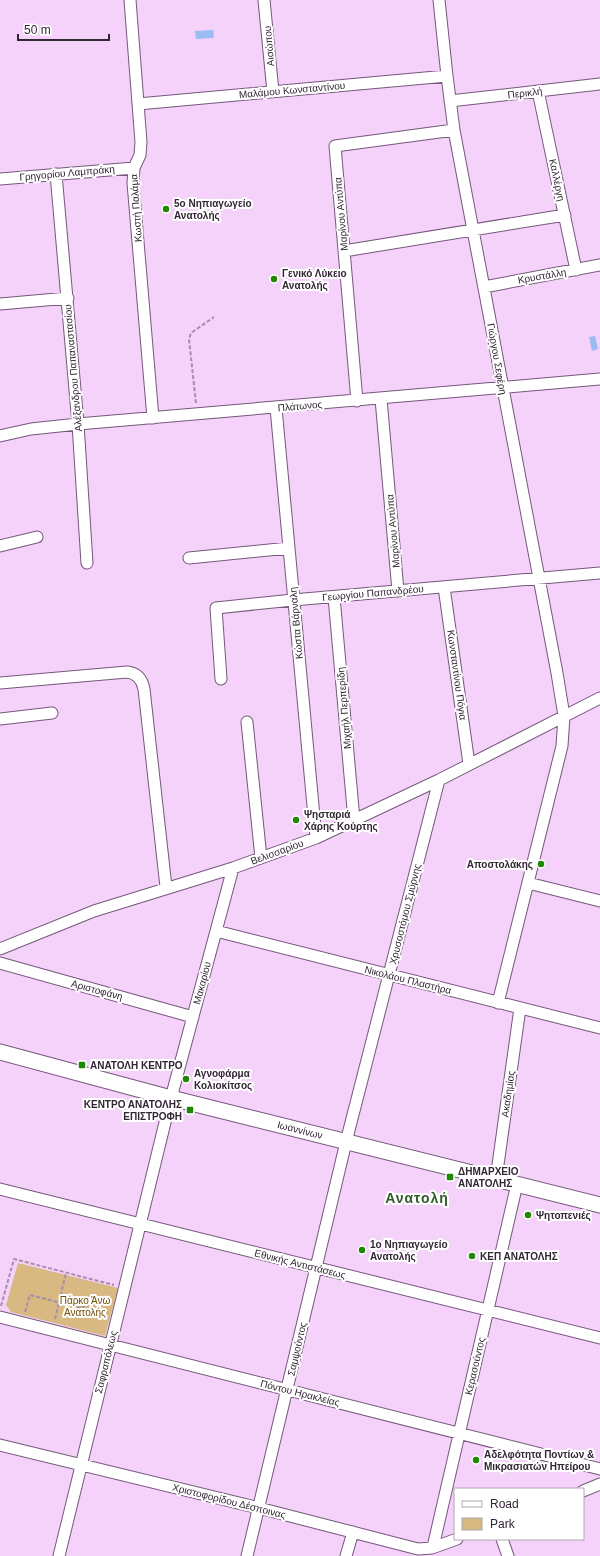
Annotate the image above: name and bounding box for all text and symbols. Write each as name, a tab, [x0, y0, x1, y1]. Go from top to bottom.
scale bar	[18, 16, 109, 42]
text: 50 m	[24, 23, 51, 37]
street label: Αισώπου	[262, 25, 276, 67]
street label: Μαλάμου Κωνσταντίνου	[238, 80, 346, 100]
street label: Περικλή	[507, 85, 543, 101]
street label: Καλλέργη	[547, 158, 567, 202]
street label: Γρηγορίου Λαμπράκη	[19, 163, 115, 183]
street label: Κωστή Παλάμα	[128, 173, 144, 242]
street label: Μαρίνου Αντύπα	[332, 177, 350, 251]
place label: 5ο Νηπιαγωγείο Ανατολής	[174, 198, 252, 222]
marker: 5ο Νηπιαγωγείο Ανατολής	[161, 204, 171, 214]
street label: Κρυστάλλη	[517, 266, 567, 286]
place label: Γενικό Λύκειο Ανατολής	[282, 268, 347, 292]
marker: Γενικό Λύκειο Ανατολής	[269, 274, 279, 284]
street label: Αλέξανδρου Παπαναστασίου	[62, 304, 85, 432]
street label: Γιώργου Σεφέρη	[485, 322, 509, 396]
street label: Πλάτωνος	[277, 399, 323, 413]
street label: Μαρίνου Αντύπα	[384, 494, 402, 568]
street label: Γεωργίου Παπανδρέου	[322, 583, 424, 603]
street label: Κώστα Βάρναλη	[287, 586, 305, 660]
street label: Κωνσταντίνου Πόγια	[445, 629, 469, 721]
street label: Μιχαήλ Περπερίδη	[335, 667, 353, 749]
place label: Ψησταριά Χάρης Κούρτης	[304, 809, 378, 833]
marker: Ψησταριά Χάρης Κούρτης	[291, 815, 301, 825]
street label: Βελισσαρίου	[249, 837, 305, 867]
place label: Αποστολάκης	[467, 859, 533, 871]
marker: Αποστολάκης	[536, 859, 546, 869]
street label: Χρυσοστόμου Σμύρνης	[387, 862, 423, 965]
street label: Μακαρίου	[191, 960, 213, 1006]
street label: Νικολάου Πλαστήρα	[363, 964, 453, 996]
street label: Αριστοφάνη	[70, 978, 124, 1002]
marker: ΑΝΑΤΟΛΗ ΚΕΝΤΡΟ	[77, 1060, 87, 1070]
place label: ΑΝΑΤΟΛΗ ΚΕΝΤΡΟ	[90, 1060, 183, 1071]
place label: Αγνοφάρμα Κολιοκίτσος	[194, 1068, 252, 1092]
street label: Ακαδημίας	[499, 1070, 517, 1118]
marker: Αγνοφάρμα Κολιοκίτσος	[181, 1074, 191, 1084]
place label: ΚΕΝΤΡΟ ΑΝΑΤΟΛΗΣ ΕΠΙΣΤΡΟΦΗ	[84, 1099, 182, 1122]
marker: ΚΕΝΤΡΟ ΑΝΑΤΟΛΗΣ ΕΠΙΣΤΡΟΦΗ	[185, 1105, 195, 1115]
street label: Ιωαννίνων	[276, 1119, 324, 1141]
place label: ΔΗΜΑΡΧΕΙΟ ΑΝΑΤΟΛΗΣ	[458, 1166, 519, 1189]
marker: ΔΗΜΑΡΧΕΙΟ ΑΝΑΤΟΛΗΣ	[445, 1172, 455, 1182]
district label: Ανατολή	[385, 1190, 449, 1206]
marker: Ψητοπενιές	[523, 1210, 533, 1220]
place label: Ψητοπενιές	[536, 1210, 591, 1222]
place label: 1ο Νηπιαγωγείο Ανατολής	[370, 1239, 448, 1263]
marker: 1ο Νηπιαγωγείο Ανατολής	[357, 1245, 367, 1255]
street label: Εθνικής Αντιστάσεως	[253, 1247, 347, 1281]
marker: ΚΕΠ ΑΝΑΤΟΛΗΣ	[467, 1251, 477, 1261]
place label: ΚΕΠ ΑΝΑΤΟΛΗΣ	[480, 1251, 558, 1262]
park label: Πάρκο Άνω Ανατολής	[60, 1295, 111, 1318]
street label: Σαμψούντος	[285, 1321, 309, 1377]
street label: Σαφραπόλεως	[93, 1329, 119, 1395]
street label: Κερασούντος	[463, 1336, 487, 1396]
street label: Πόντου Ηρακλείας	[259, 1378, 341, 1408]
place label: Αδελφότητα Ποντίων & Μικρασιατών Ηπείρου	[484, 1449, 594, 1472]
marker: Αδελφότητα Ποντίων & Μικρασιατών Ηπείρου	[471, 1455, 481, 1465]
street label: Χριστοφορίδου Δέσποινας	[171, 1482, 287, 1520]
legend	[454, 1488, 584, 1540]
text: Road	[490, 1497, 519, 1511]
text: Park	[490, 1517, 516, 1531]

